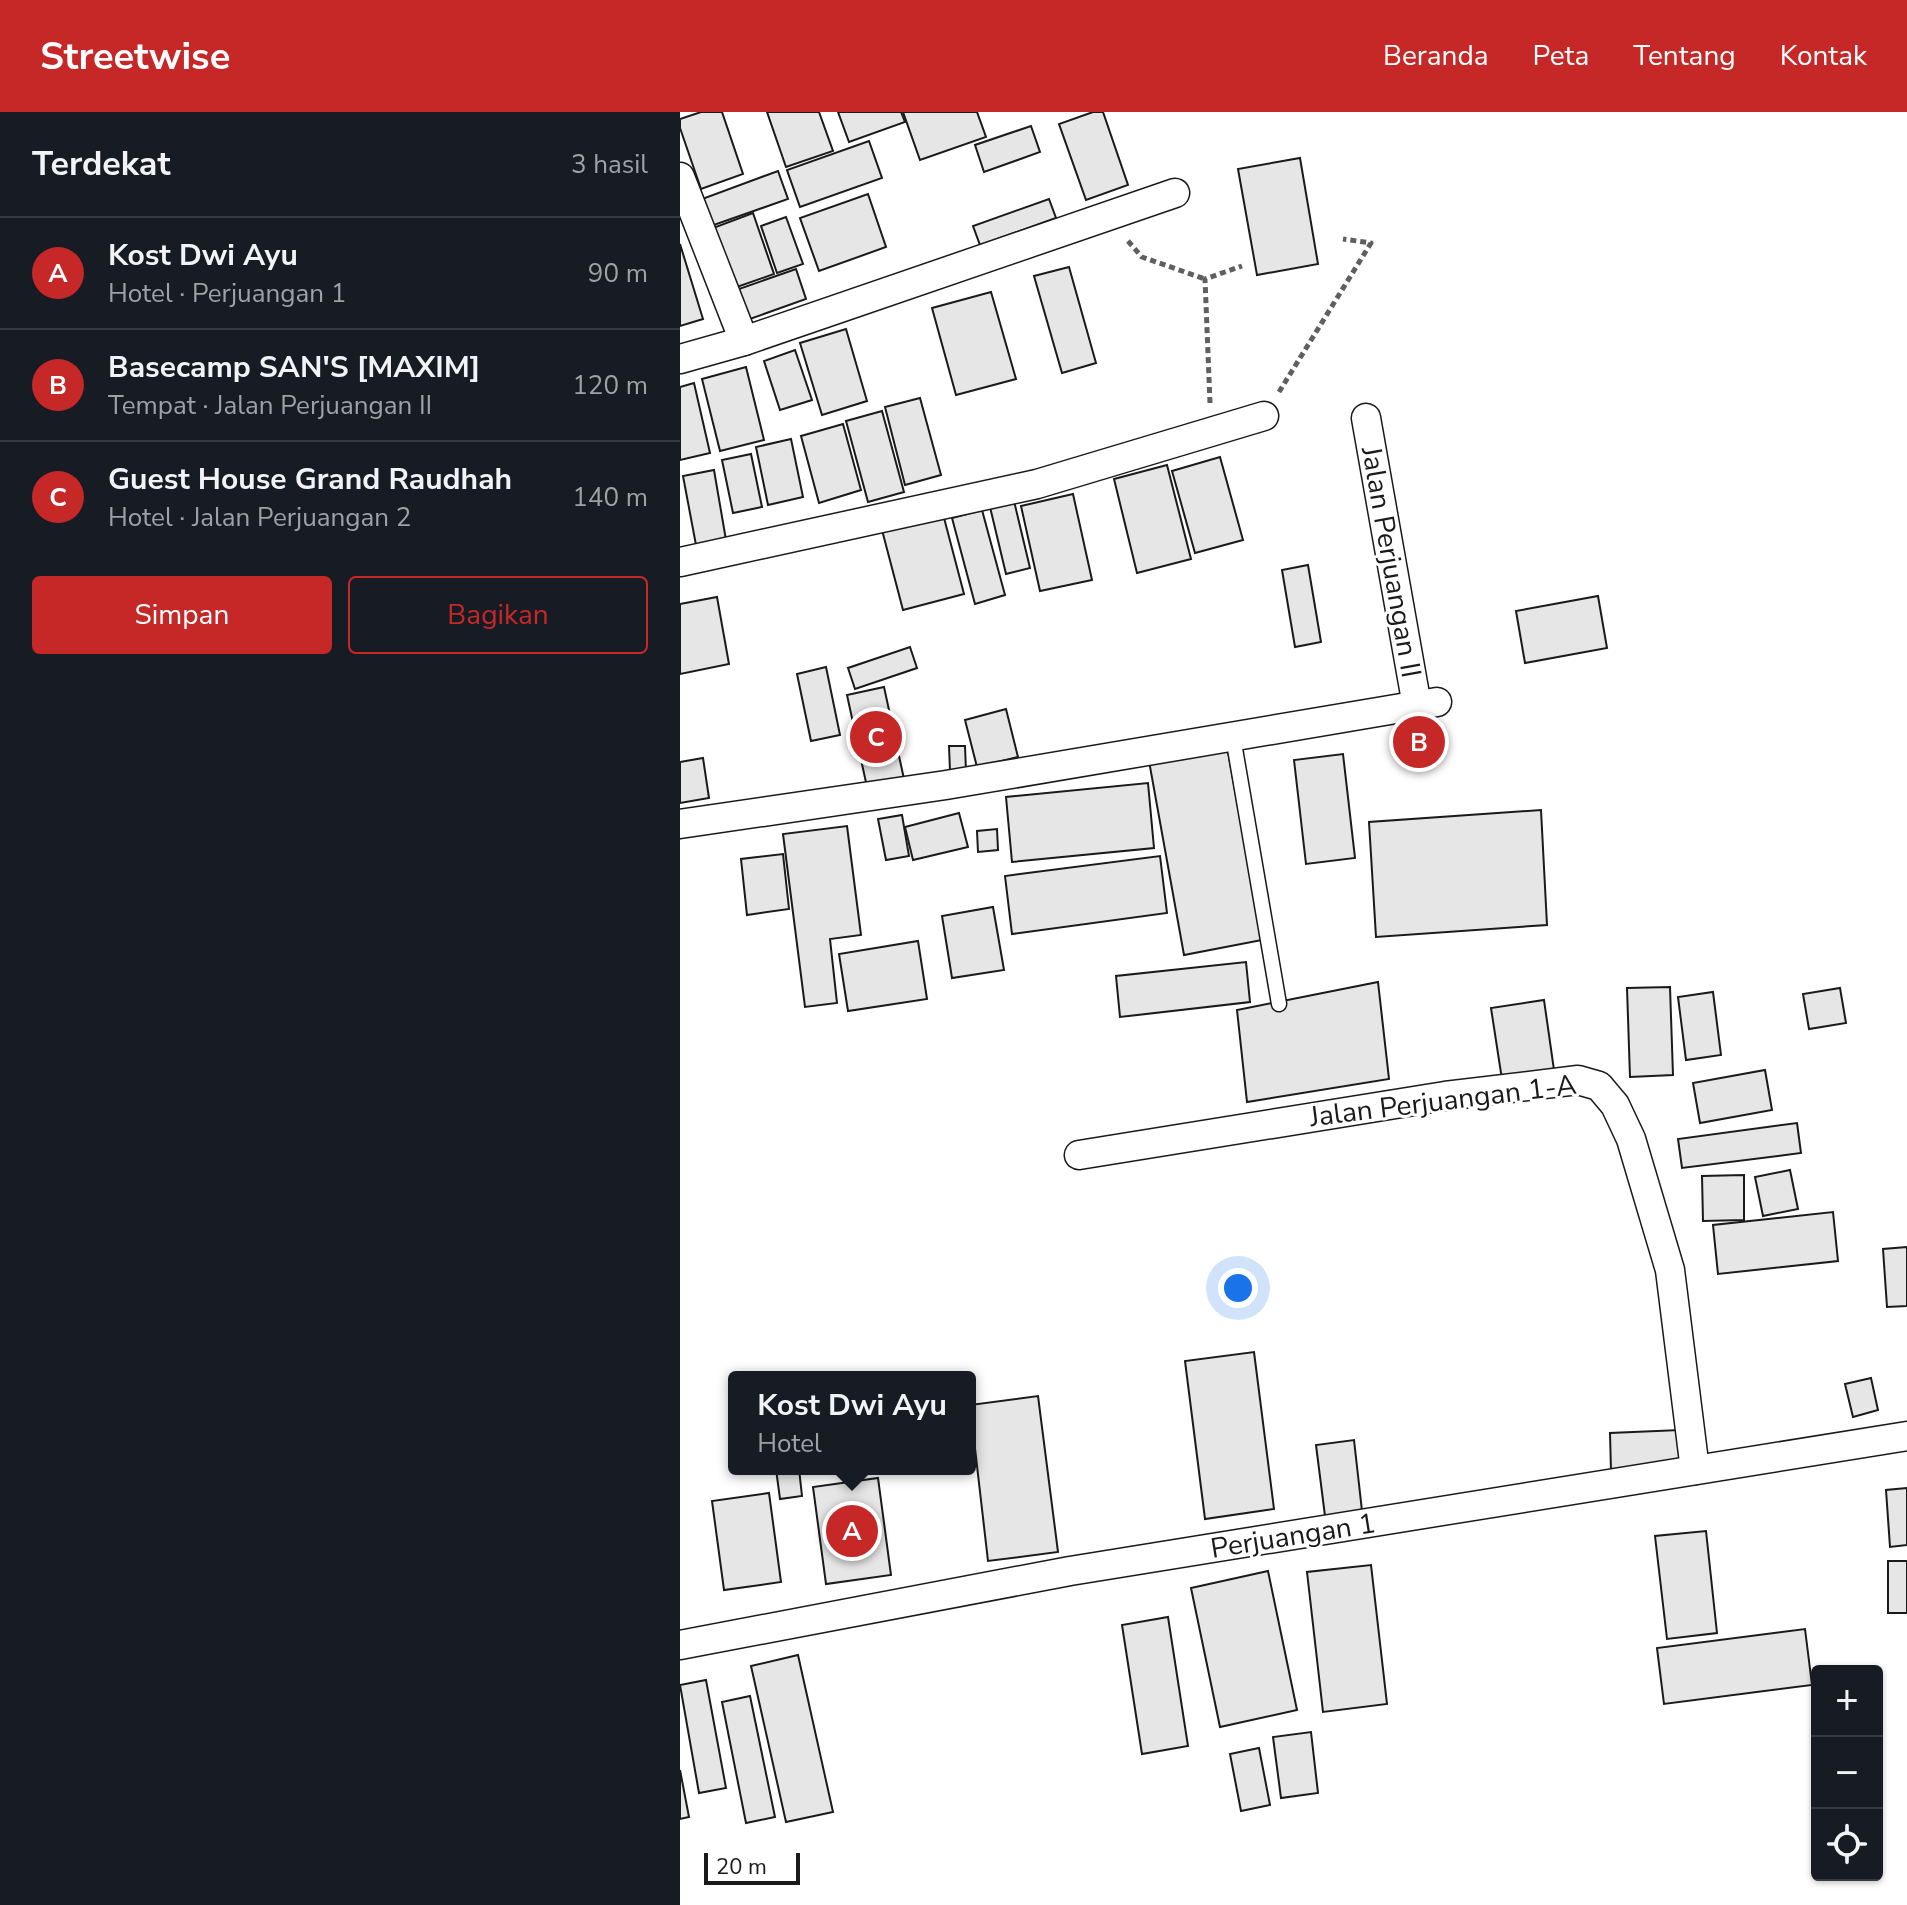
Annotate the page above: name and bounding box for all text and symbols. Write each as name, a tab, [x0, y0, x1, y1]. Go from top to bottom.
text: Streetwise	[40, 31, 230, 82]
text: Beranda	[1383, 37, 1489, 75]
text: Peta	[1533, 37, 1589, 75]
text: Tentang	[1633, 37, 1736, 75]
text: Kontak	[1780, 37, 1867, 75]
text: Terdekat	[32, 141, 170, 187]
text: 3 hasil	[571, 147, 648, 182]
text: Kost Dwi Ayu	[108, 235, 298, 276]
text: A	[48, 256, 68, 291]
text: 90 m	[588, 256, 648, 291]
text: Hotel · Perjuangan 1	[108, 276, 346, 311]
text: Basecamp SAN'S [MAXIM]	[108, 347, 480, 388]
text: B	[49, 368, 67, 403]
text: 120 m	[572, 368, 648, 403]
text: Tempat · Jalan Perjuangan II	[108, 388, 432, 423]
street label: Jalan Perjuangan II	[1352, 443, 1430, 680]
text: Guest House Grand Raudhah	[108, 459, 512, 500]
text: C	[49, 480, 67, 515]
text: 140 m	[572, 480, 648, 515]
text: Hotel · Jalan Perjuangan 2	[108, 500, 411, 535]
button: Simpan	[32, 576, 332, 654]
button: Bagikan	[348, 576, 648, 654]
pin: C	[850, 707, 902, 767]
pin: B	[1393, 712, 1445, 772]
street label: Jalan Perjuangan 1-A	[1307, 1066, 1578, 1136]
your location	[1218, 1268, 1258, 1308]
popup	[728, 1371, 976, 1475]
text: Kost Dwi Ayu	[757, 1385, 947, 1426]
text: Hotel	[757, 1426, 822, 1461]
pin: A	[826, 1501, 878, 1561]
street label: Perjuangan 1	[1208, 1504, 1378, 1568]
map controls	[1811, 1665, 1883, 1881]
button: +	[1811, 1665, 1883, 1737]
button: −	[1811, 1737, 1883, 1809]
button: locate	[1811, 1809, 1883, 1881]
scale bar	[704, 1849, 800, 1885]
text: 20 m	[716, 1852, 767, 1882]

